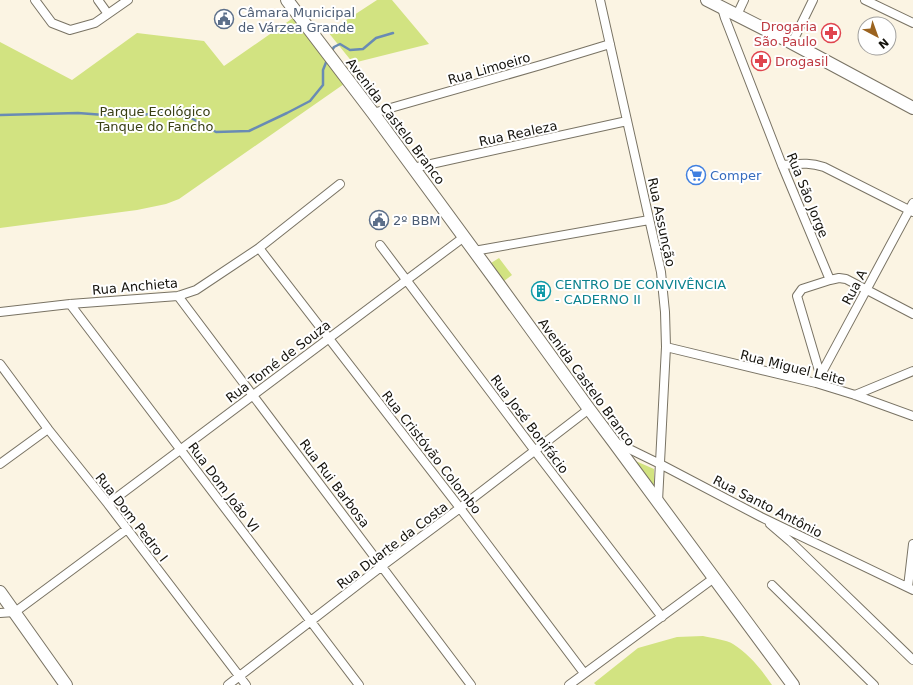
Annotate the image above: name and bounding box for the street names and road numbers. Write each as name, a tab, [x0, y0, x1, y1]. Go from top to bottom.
street label: Rua Limoeiro	[446, 50, 532, 87]
street label: Avenida Castelo Branco	[343, 55, 448, 187]
street label: Rua Realeza	[478, 118, 559, 149]
street label: Rua São Jorge	[784, 151, 831, 240]
street label: Rua Assunção	[645, 176, 678, 268]
street label: Rua A	[839, 267, 870, 307]
street label: Rua Anchieta	[92, 275, 179, 298]
street label: Avenida Castelo Branco	[535, 316, 638, 449]
street label: Rua Tomé de Souza	[223, 317, 333, 406]
street label: Rua Miguel Leite	[739, 347, 847, 388]
street label: Rua José Bonifácio	[488, 372, 572, 477]
street label: Rua Cristóvão Colombo	[379, 388, 484, 517]
street label: Rua Rui Barbosa	[297, 436, 373, 530]
street label: Rua Dom João VI	[185, 440, 262, 535]
street label: Rua Dom Pedro I	[92, 470, 171, 565]
street label: Rua Santo Antônio	[711, 472, 825, 540]
street label: Rua Duarte da Costa	[334, 499, 451, 592]

